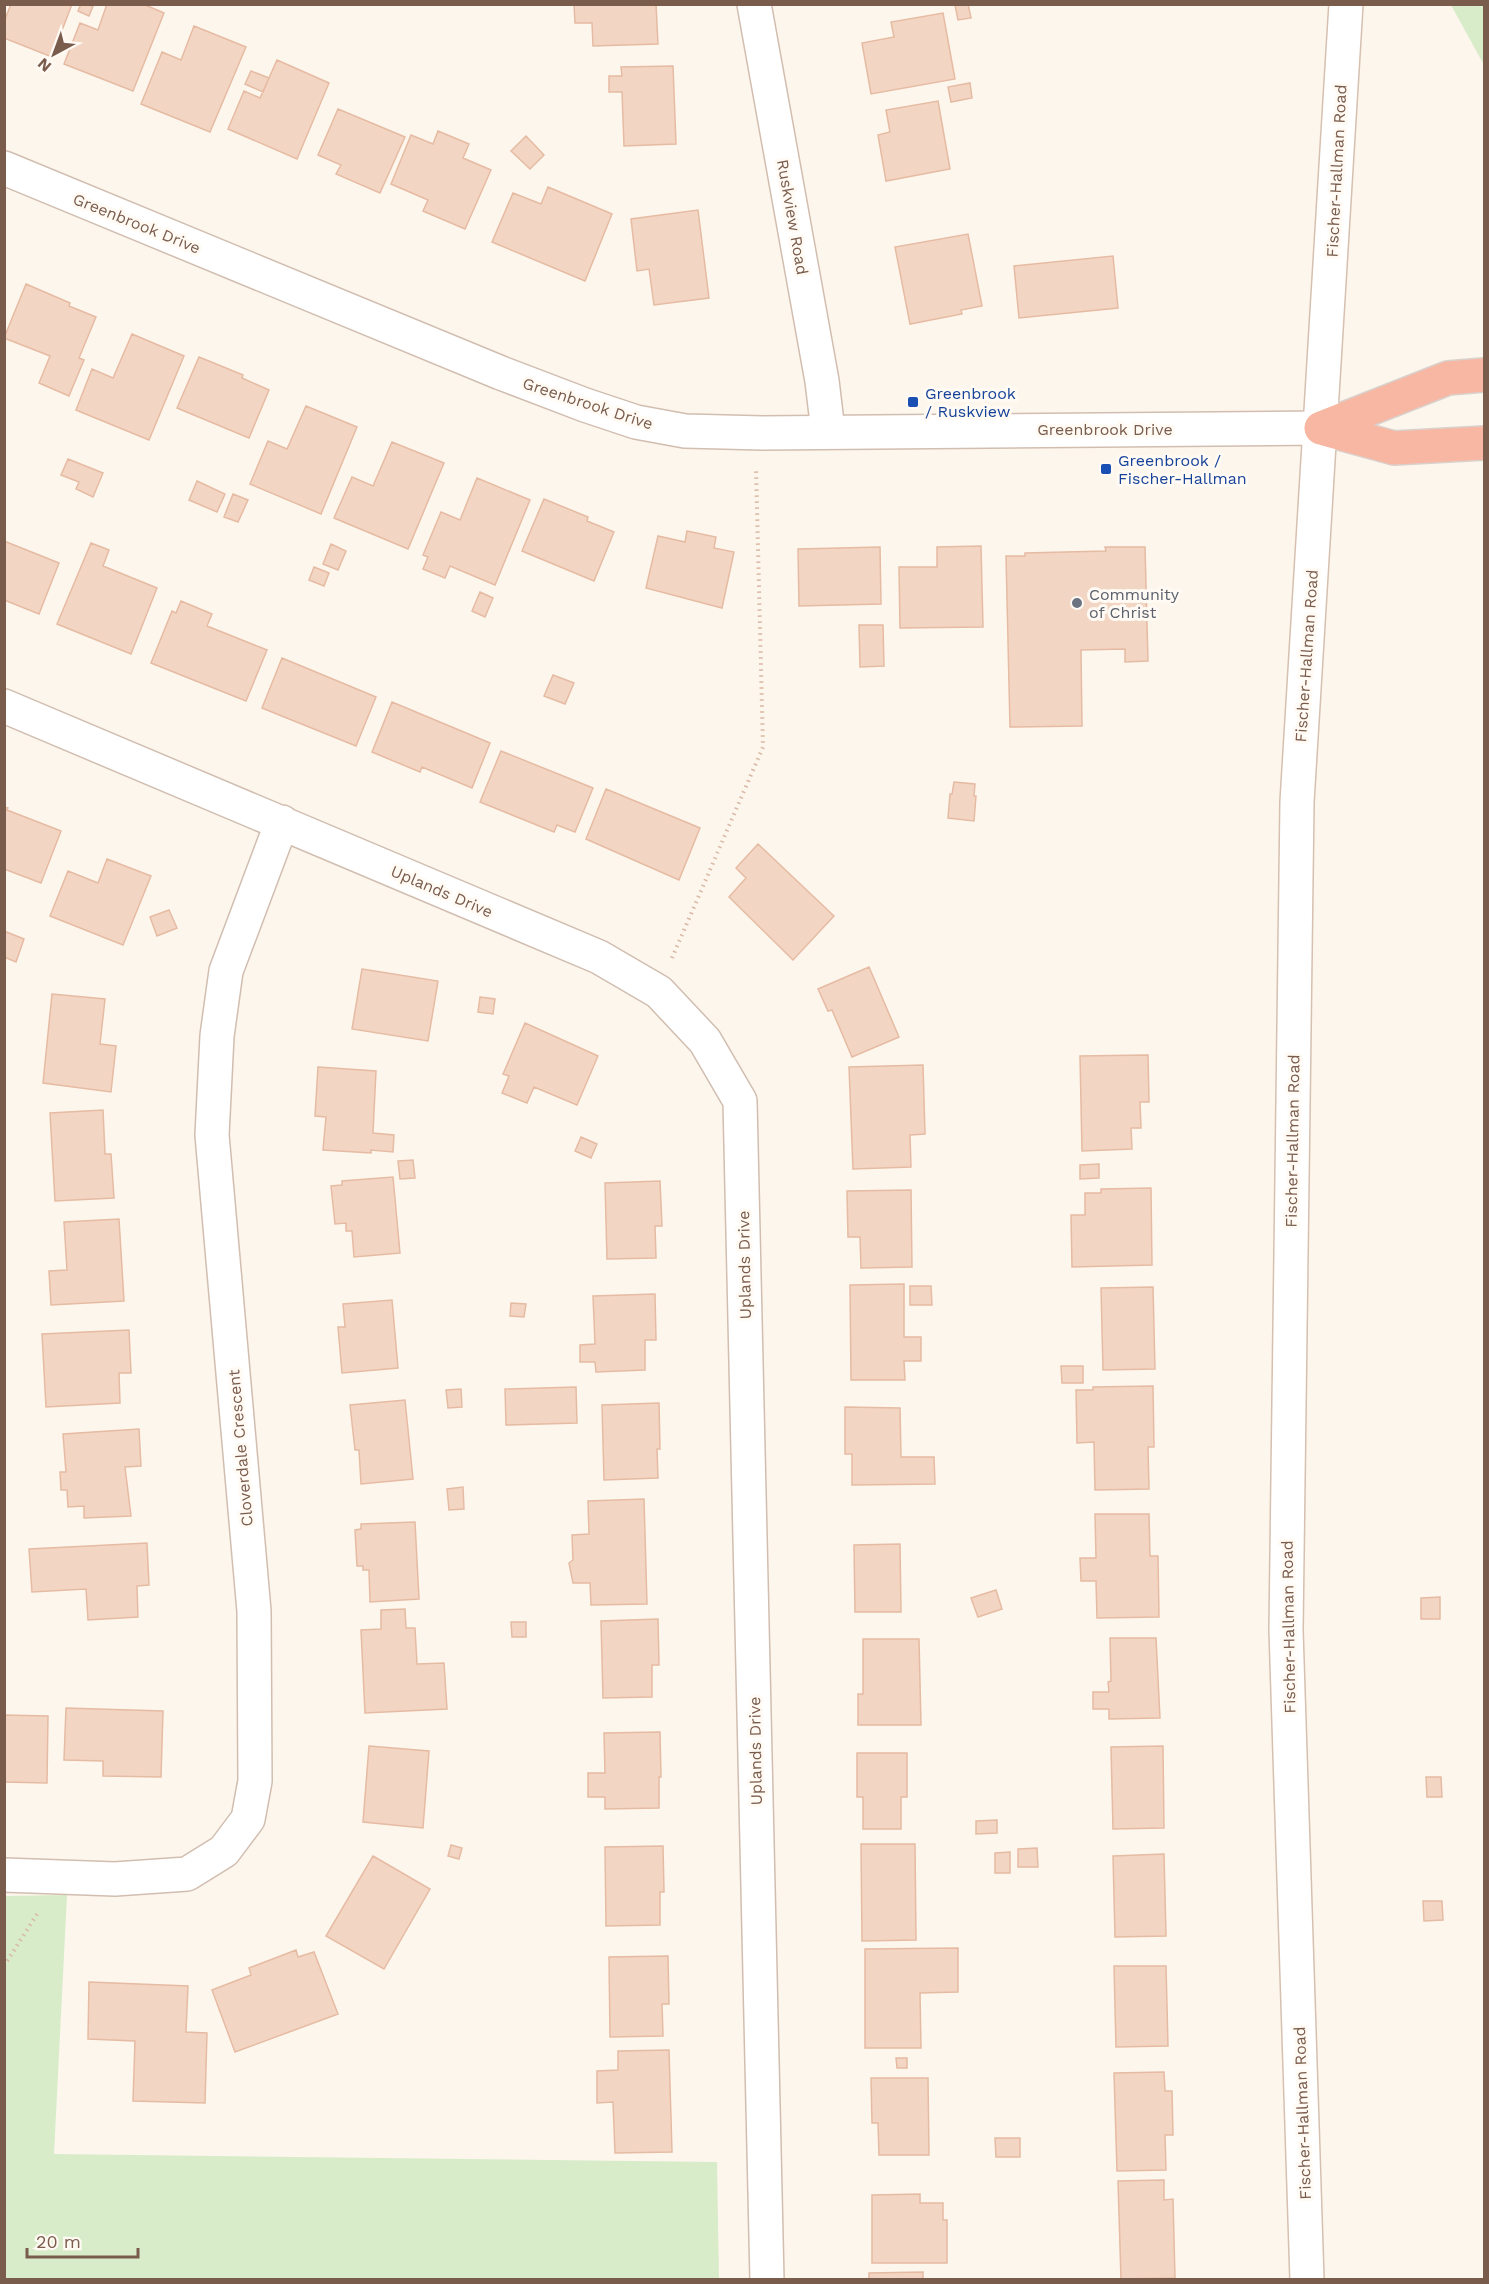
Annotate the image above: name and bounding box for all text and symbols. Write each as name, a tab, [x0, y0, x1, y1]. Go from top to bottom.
north arrow	[24, 24, 84, 84]
text: N	[34, 54, 55, 76]
street label: Fischer-Hallman Road	[1322, 84, 1351, 258]
street label: Ruskview Road	[773, 158, 812, 276]
street label: Greenbrook Drive	[70, 189, 203, 258]
street label: Greenbrook Drive	[520, 373, 655, 433]
place label: Greenbrook / Ruskview	[925, 384, 1016, 421]
marker: Greenbrook / Ruskview	[906, 395, 920, 409]
street label: Greenbrook Drive	[1037, 420, 1173, 439]
place label: Greenbrook / Fischer-Hallman	[1118, 451, 1247, 488]
marker: Greenbrook / Fischer-Hallman	[1099, 462, 1113, 476]
street label: Fischer-Hallman Road	[1291, 569, 1322, 743]
place label: Community of Christ	[1089, 585, 1180, 622]
marker: Community of Christ	[1070, 596, 1084, 610]
street label: Uplands Drive	[388, 861, 496, 921]
street label: Fischer-Hallman Road	[1281, 1054, 1304, 1228]
street label: Uplands Drive	[734, 1210, 755, 1320]
street label: Cloverdale Crescent	[224, 1368, 257, 1527]
street label: Fischer-Hallman Road	[1277, 1540, 1300, 1714]
street label: Uplands Drive	[745, 1696, 766, 1806]
street label: Fischer-Hallman Road	[1290, 2026, 1315, 2200]
scale bar	[27, 2221, 138, 2259]
text: 20 m	[36, 2231, 81, 2252]

